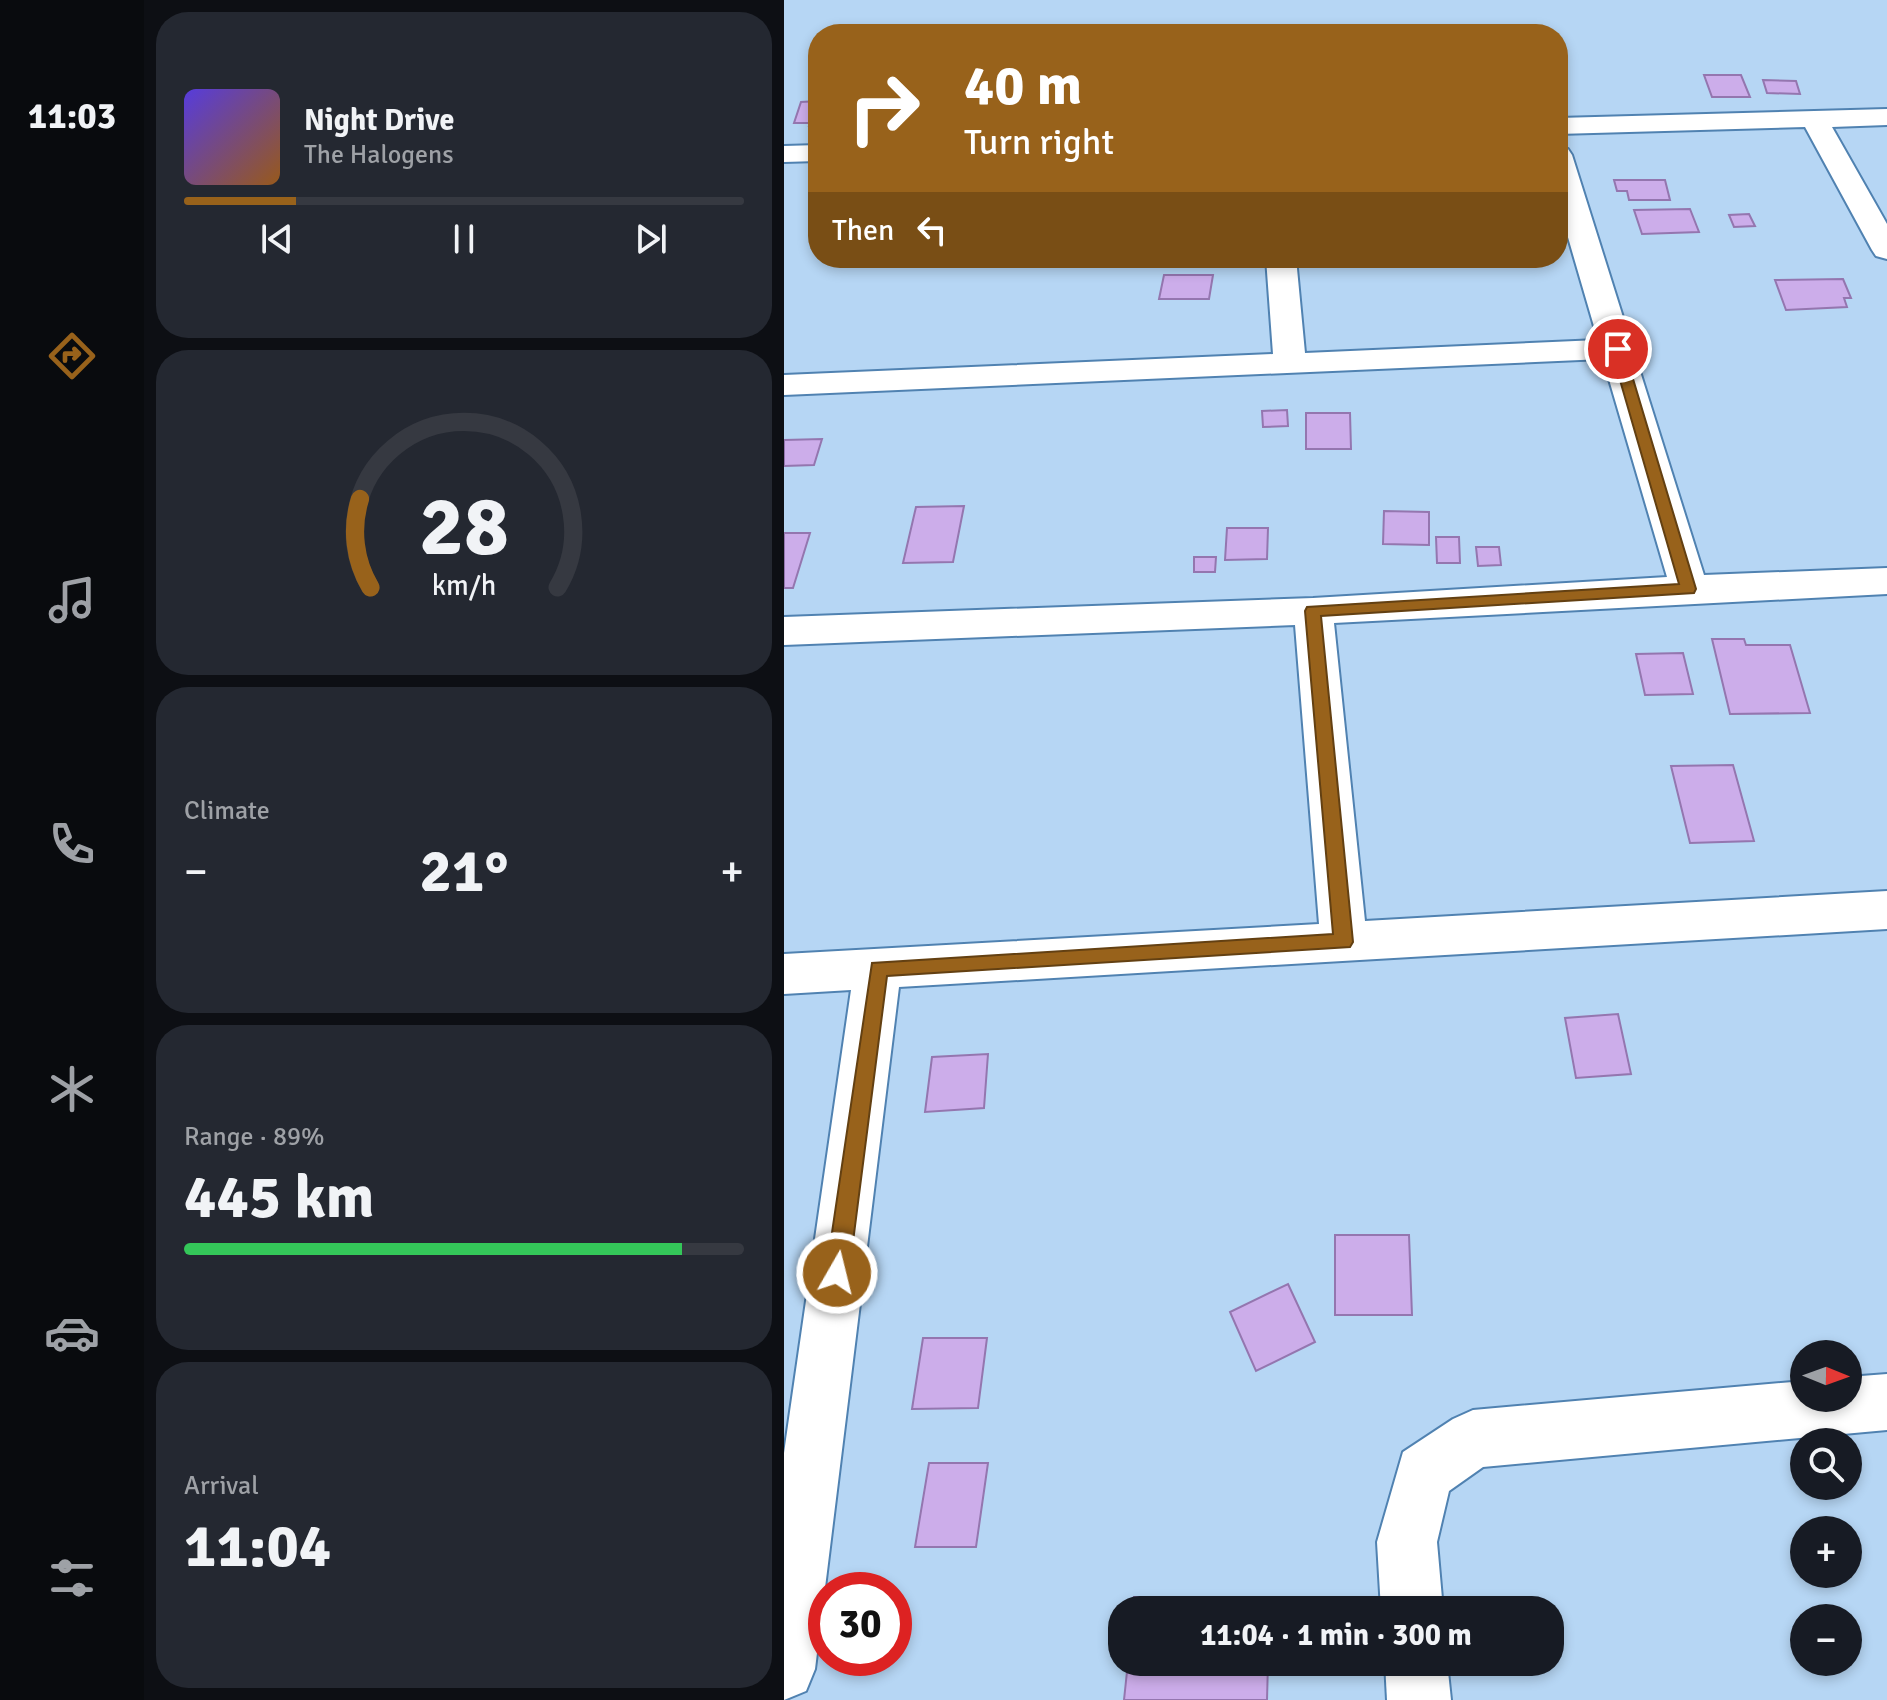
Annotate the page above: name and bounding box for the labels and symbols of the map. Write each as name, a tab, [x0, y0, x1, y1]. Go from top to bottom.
pin	[1584, 315, 1652, 383]
position arrow	[795, 1231, 879, 1315]
north arrow	[1790, 1340, 1862, 1412]
speed limit sign: 30	[808, 1572, 912, 1676]

